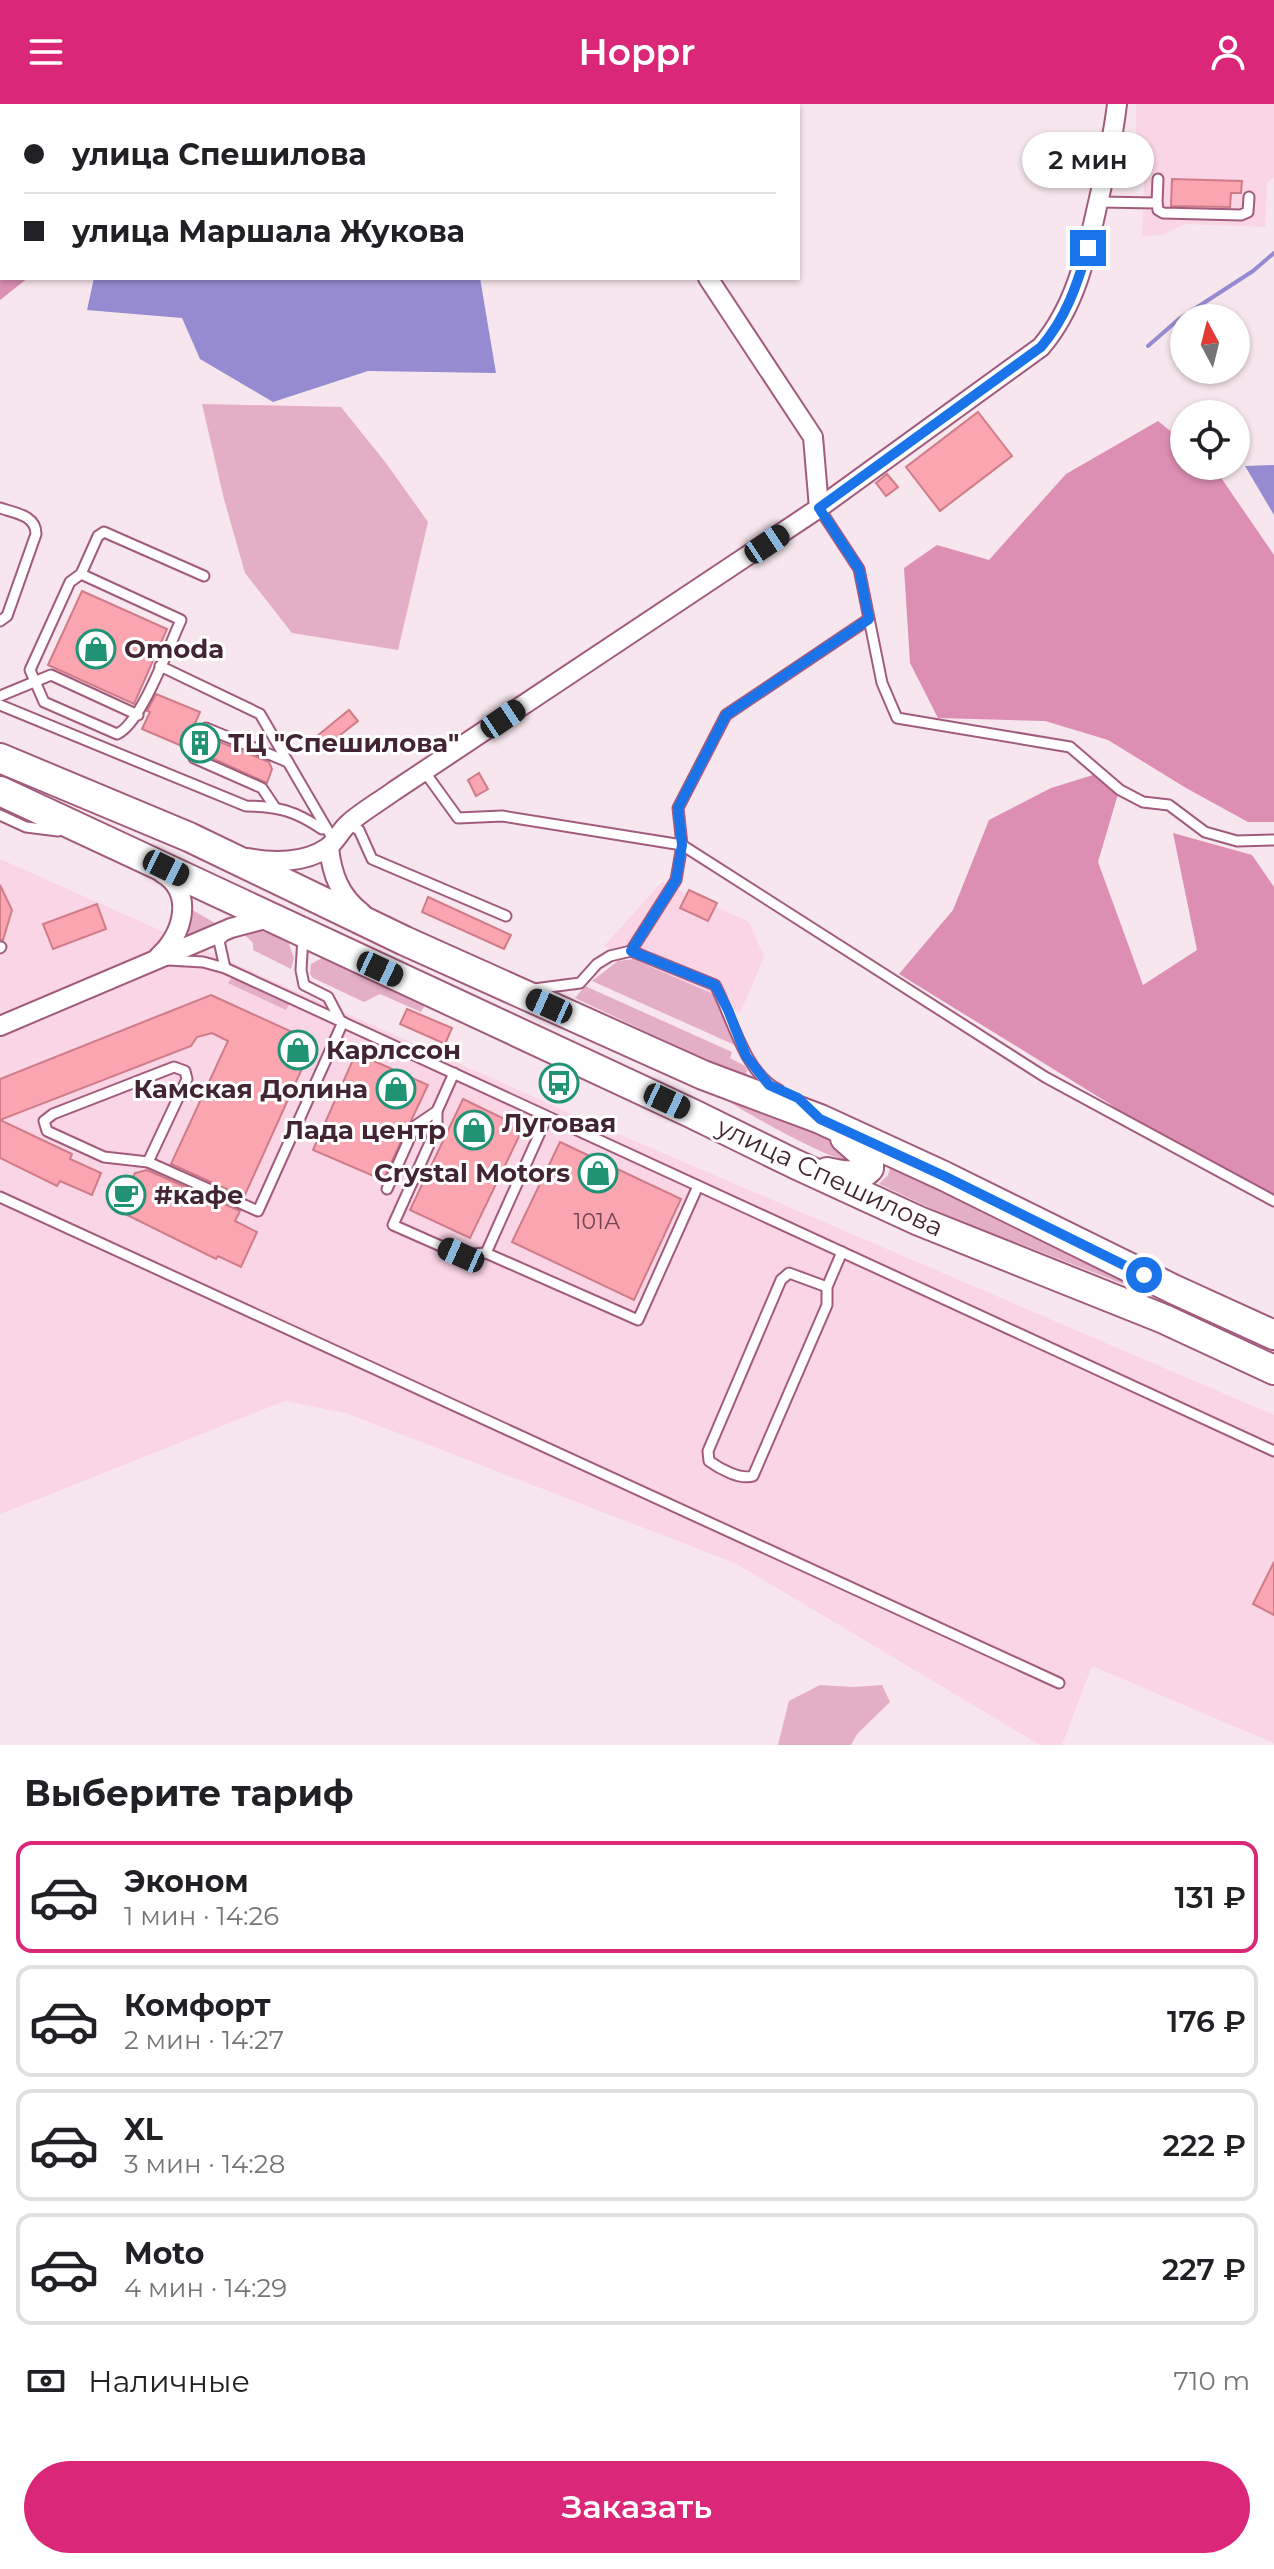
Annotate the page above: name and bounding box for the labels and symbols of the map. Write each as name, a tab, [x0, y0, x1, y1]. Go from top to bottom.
callout: 2 мин	[1022, 132, 1154, 188]
route end	[1070, 230, 1106, 266]
north arrow	[1170, 304, 1250, 384]
car	[740, 521, 794, 567]
shop icon: Omoda	[75, 628, 117, 670]
place label: Omoda	[124, 633, 224, 665]
car	[476, 696, 530, 742]
building icon: ТЦ "Спешилова"	[179, 722, 221, 764]
place label: ТЦ "Спешилова"	[228, 727, 459, 759]
car	[139, 847, 193, 889]
car	[353, 948, 407, 990]
car	[522, 985, 576, 1027]
shop icon: Карлссон	[277, 1029, 319, 1071]
place label: Карлссон	[326, 1034, 461, 1066]
bus stop icon: Луговая	[538, 1062, 580, 1104]
shop icon: Камская Долина	[375, 1068, 417, 1110]
place label: Камская Долина	[133, 1073, 368, 1105]
car	[640, 1080, 694, 1122]
place label: Луговая	[502, 1107, 616, 1139]
shop icon: Лада центр	[453, 1109, 495, 1151]
street label: улица Спешилова	[711, 1110, 948, 1244]
place label: Лада центр	[283, 1114, 446, 1146]
shop icon: Crystal Motors	[577, 1152, 619, 1194]
place label: Crystal Motors	[374, 1157, 570, 1189]
cafe icon: #кафе	[105, 1174, 147, 1216]
place label: #кафе	[154, 1179, 244, 1211]
house number: 101А	[574, 1208, 621, 1235]
car	[434, 1234, 488, 1276]
route start	[1126, 1257, 1162, 1293]

